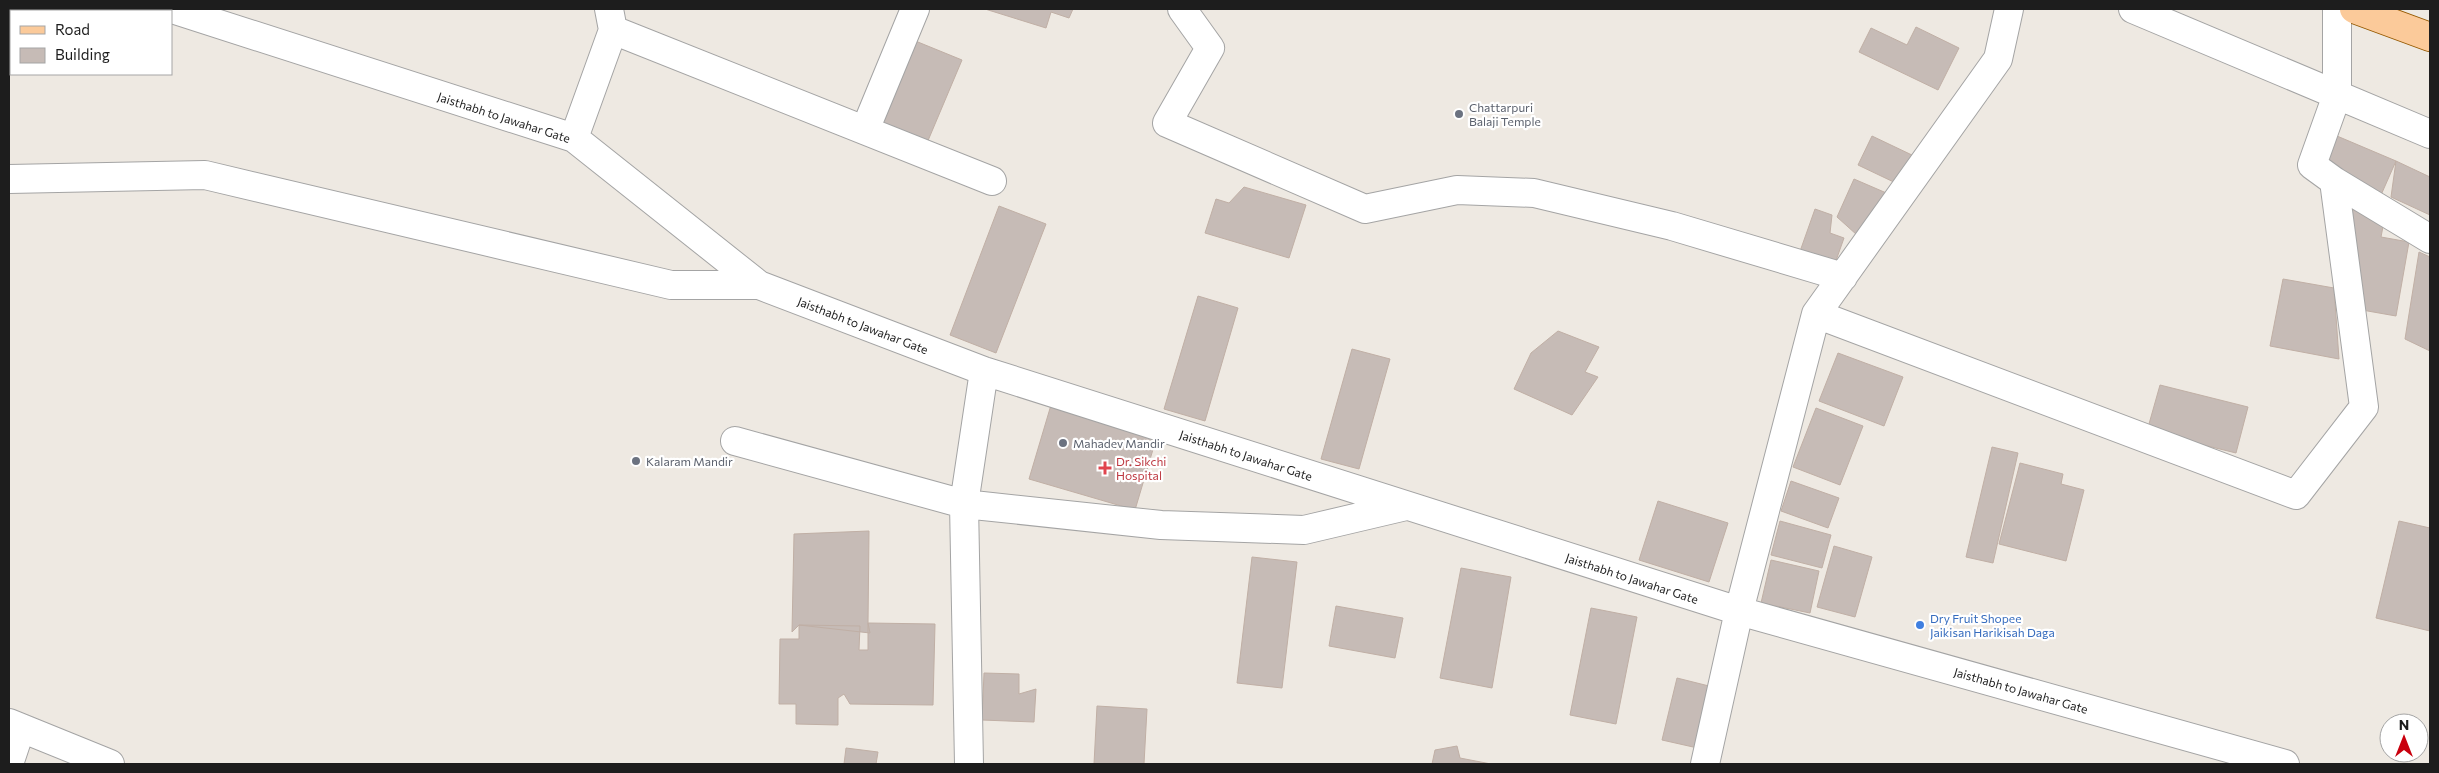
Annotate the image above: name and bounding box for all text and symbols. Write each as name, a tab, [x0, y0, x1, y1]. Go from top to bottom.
legend	[10, 10, 172, 75]
text: Road	[55, 20, 90, 38]
text: Building	[55, 45, 110, 63]
street label: Jaisthabh to Jawahar Gate	[436, 89, 572, 146]
place label: Chattarpuri Balaji Temple	[1469, 100, 1541, 128]
marker: Chattarpuri Balaji Temple	[1453, 108, 1465, 120]
street label: Jaisthabh to Jawahar Gate	[795, 294, 930, 357]
street label: Jaisthabh to Jawahar Gate	[1178, 427, 1314, 484]
place label: Mahadev Mandir	[1073, 436, 1165, 450]
marker: Mahadev Mandir	[1057, 437, 1069, 449]
place label: Kalaram Mandir	[646, 454, 733, 468]
place label: Dr. Sikchi Hospital	[1116, 454, 1166, 482]
marker: Kalaram Mandir	[630, 455, 642, 467]
marker: Dr. Sikchi Hospital	[1098, 461, 1112, 475]
street label: Jaisthabh to Jawahar Gate	[1564, 550, 1700, 607]
place label: Dry Fruit Shopee Jaikisan Harikisah Daga	[1930, 611, 2055, 640]
marker: Dry Fruit Shopee Jaikisan Harikisah Daga	[1914, 619, 1926, 631]
street label: Jaisthabh to Jawahar Gate	[1952, 664, 2090, 717]
north arrow	[2379, 713, 2429, 763]
text: N	[2399, 716, 2409, 733]

